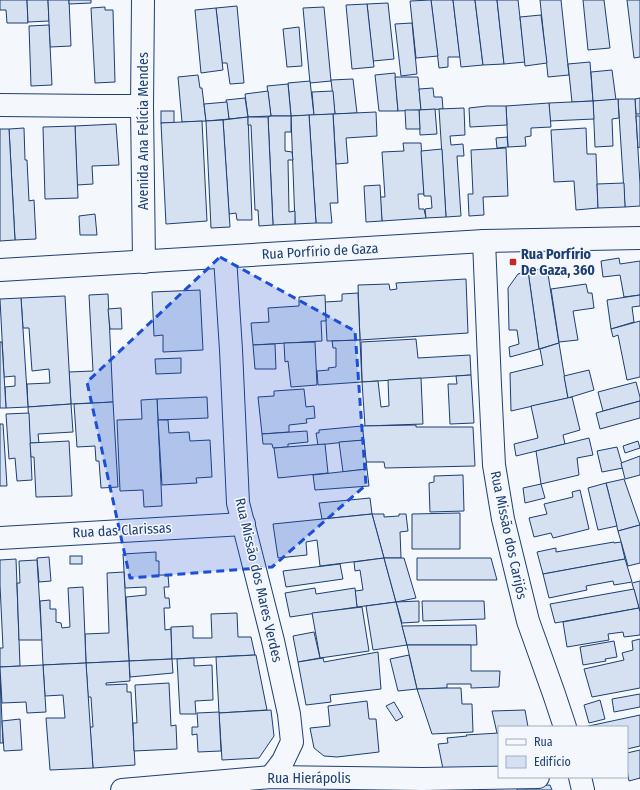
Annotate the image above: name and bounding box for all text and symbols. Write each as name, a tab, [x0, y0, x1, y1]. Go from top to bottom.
street label: Avenida Ana Felícia Mendes	[135, 52, 152, 210]
street label: Rua Porfírio de Gaza	[261, 240, 379, 263]
place label: Rua Porfírio De Gaza, 360	[521, 246, 595, 279]
marker: Rua Porfírio De Gaza, 360	[508, 257, 518, 267]
street label: Rua Missão dos Carijós	[487, 469, 530, 601]
street label: Rua Missão dos Mares Verdes	[231, 496, 286, 664]
street label: Rua das Clarissas	[72, 519, 172, 542]
legend	[498, 726, 628, 778]
text: Rua	[534, 735, 553, 749]
text: Edifício	[534, 755, 571, 769]
street label: Rua Hierápolis	[267, 770, 351, 787]

